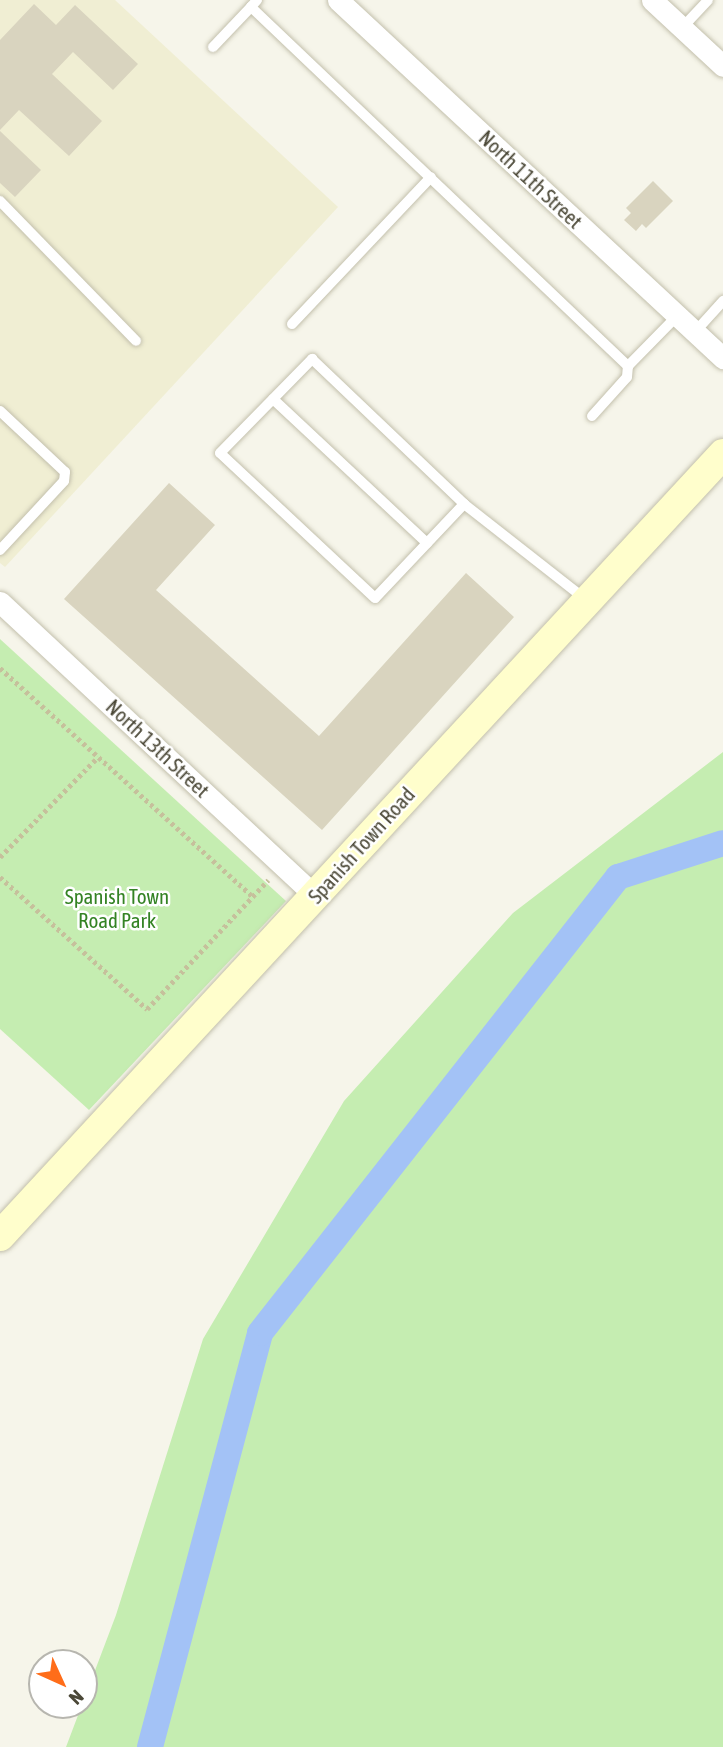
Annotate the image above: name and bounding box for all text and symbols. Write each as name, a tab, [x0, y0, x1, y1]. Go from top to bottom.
street label: North 11th Street	[474, 125, 588, 233]
street label: North 13th Street	[101, 694, 215, 802]
street label: Spanish Town Road	[302, 782, 420, 908]
park label: Spanish Town Road Park	[65, 883, 169, 933]
north arrow	[28, 1649, 98, 1719]
text: N	[65, 1686, 88, 1709]

